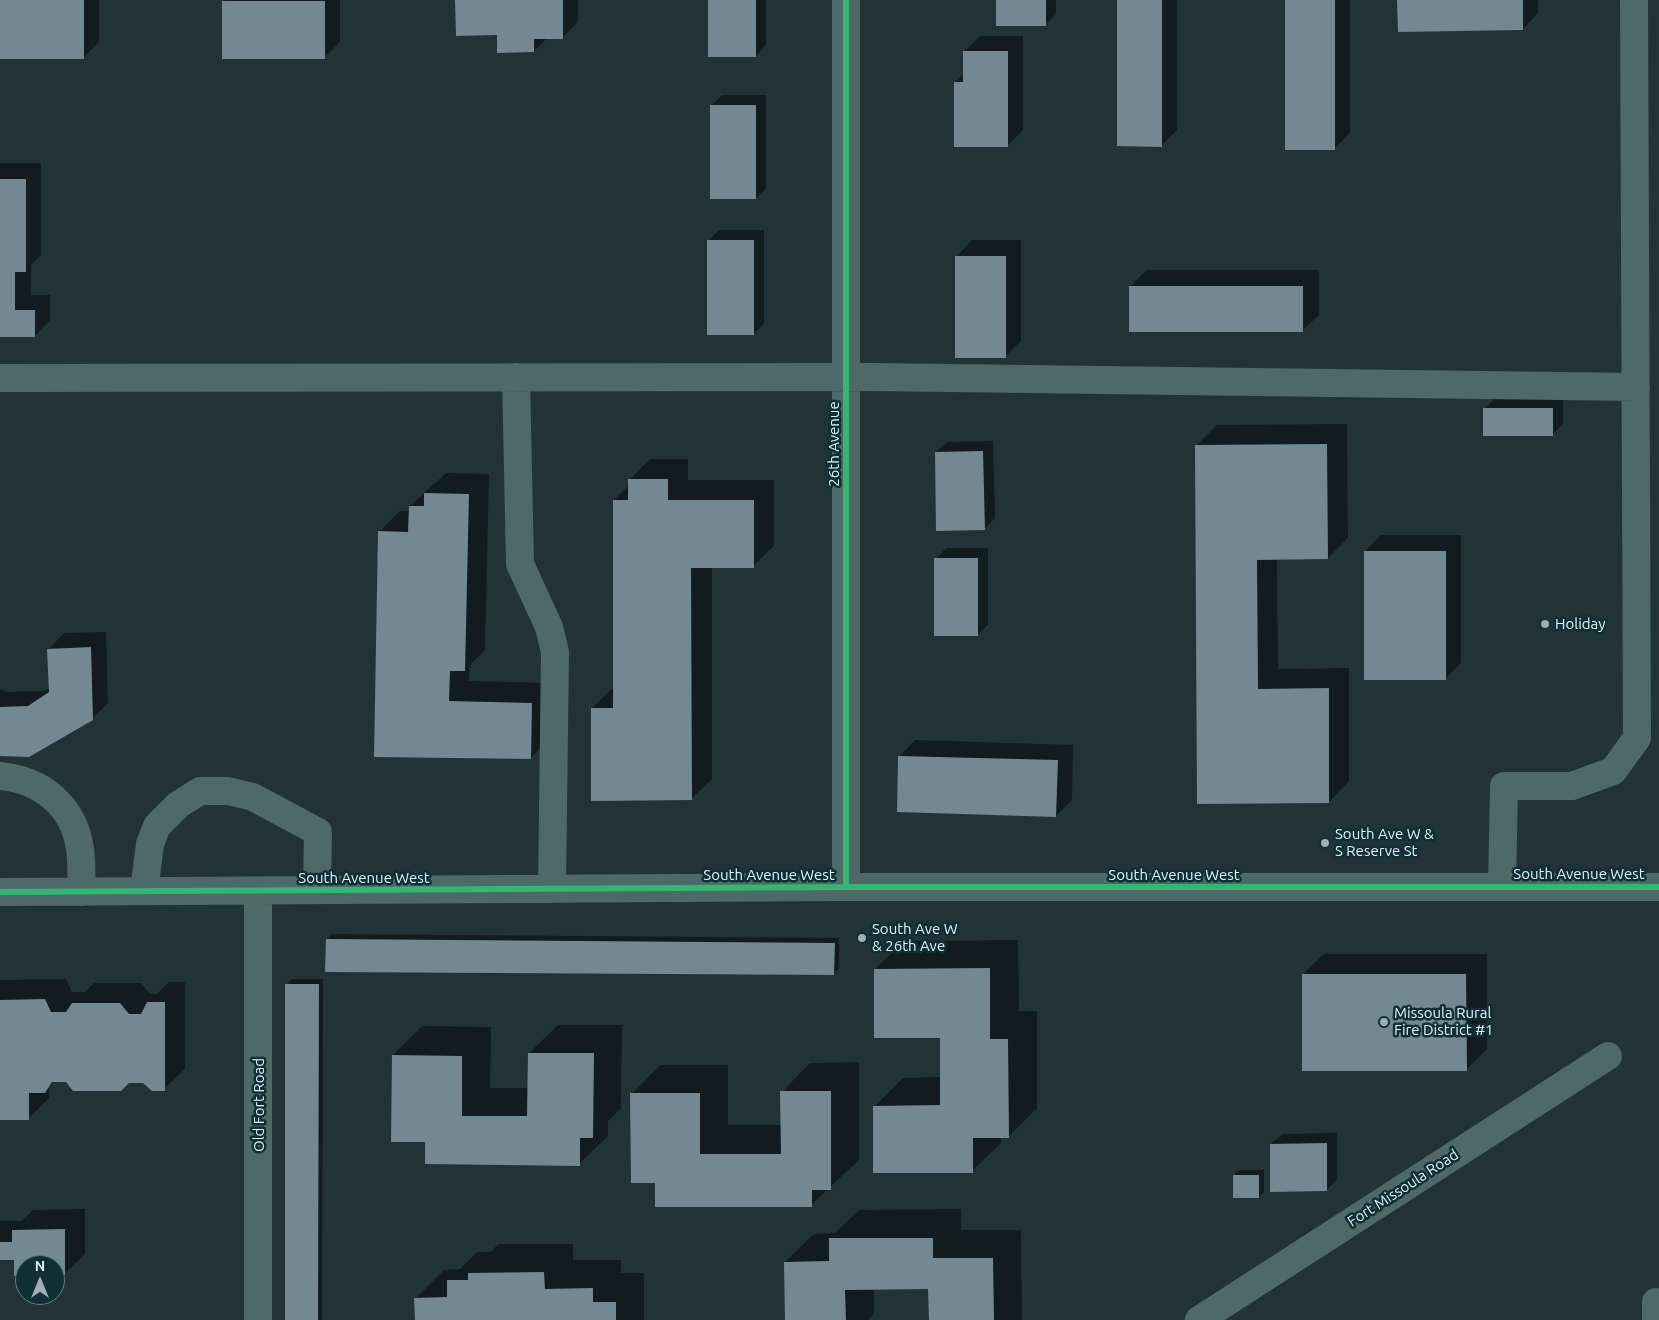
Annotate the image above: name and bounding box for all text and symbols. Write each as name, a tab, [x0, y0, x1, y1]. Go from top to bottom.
street label: 26th Avenue	[825, 401, 843, 487]
place label: Holiday	[1555, 615, 1606, 633]
marker: Holiday	[1539, 618, 1551, 630]
place label: South Ave W & S Reserve St	[1335, 825, 1434, 860]
marker: South Ave W & S Reserve St	[1319, 837, 1331, 849]
street label: South Avenue West	[1513, 865, 1645, 883]
street label: South Avenue West	[703, 866, 835, 884]
street label: South Avenue West	[1108, 866, 1240, 884]
street label: South Avenue West	[298, 869, 430, 887]
place label: South Ave W & 26th Ave	[872, 920, 958, 955]
marker: South Ave W & 26th Ave	[856, 932, 868, 944]
place label: Missoula Rural Fire District #1	[1394, 1004, 1494, 1039]
marker: Missoula Rural Fire District #1	[1378, 1016, 1390, 1028]
street label: Old Fort Road	[250, 1058, 268, 1152]
street label: Fort Missoula Road	[1344, 1145, 1462, 1231]
north arrow	[15, 1255, 65, 1305]
text: N	[35, 1258, 45, 1274]

